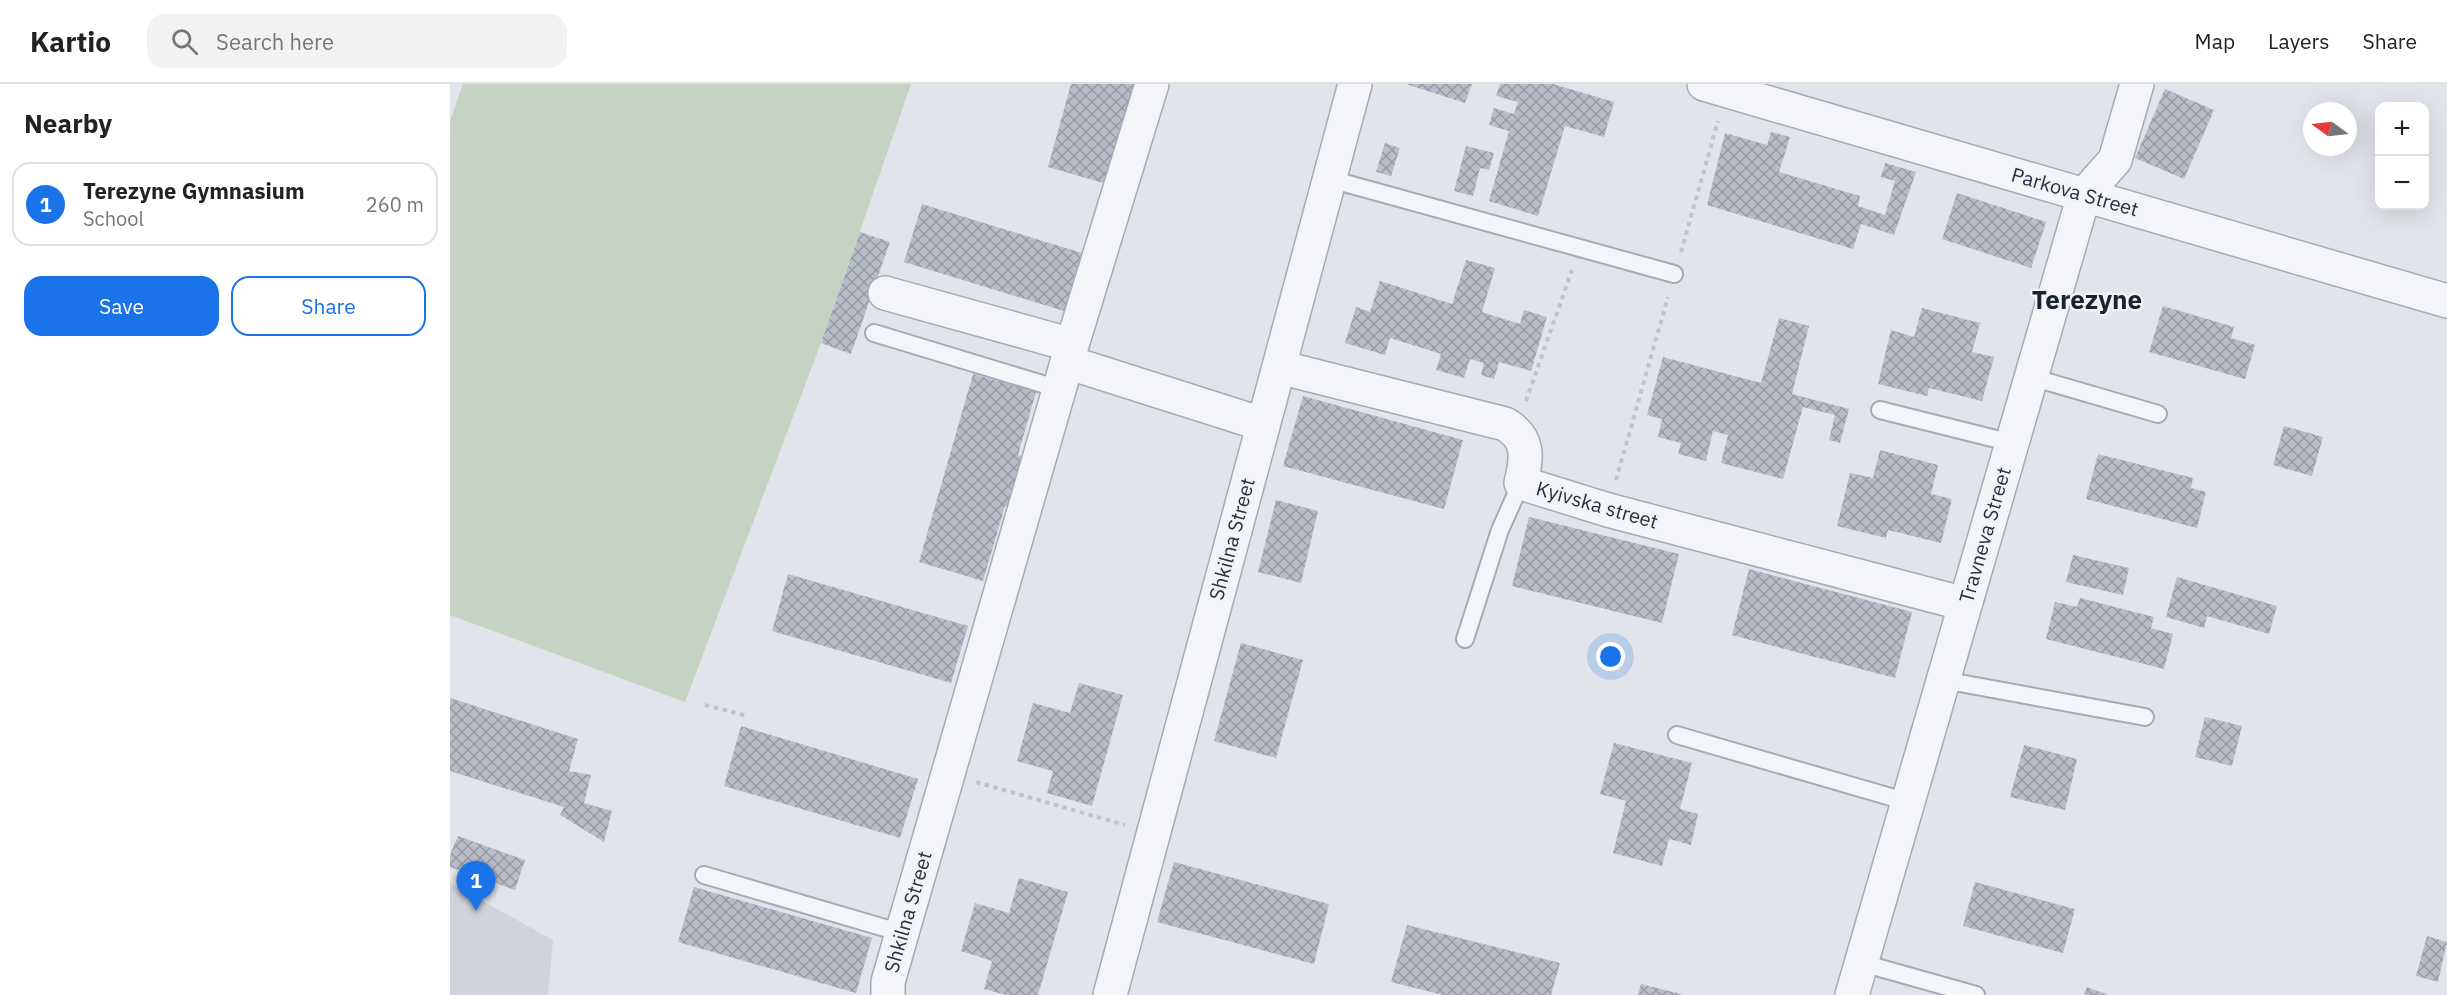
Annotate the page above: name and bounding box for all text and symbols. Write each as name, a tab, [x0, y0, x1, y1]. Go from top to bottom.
search box	[147, 14, 567, 68]
text: Kartio	[30, 23, 111, 60]
icon: search	[168, 25, 201, 58]
text: Search here	[216, 27, 334, 56]
text: Map	[2195, 27, 2235, 55]
text: Layers	[2268, 27, 2330, 55]
text: Share	[2363, 27, 2417, 55]
north arrow	[2303, 102, 2357, 156]
map controls	[2375, 102, 2429, 210]
button: +	[2375, 102, 2429, 156]
text: Nearby	[24, 106, 112, 140]
button: −	[2375, 156, 2429, 210]
street label: Parkova Street	[2008, 160, 2142, 223]
text: Terezyne Gymnasium	[83, 176, 305, 205]
text: 1	[40, 191, 52, 218]
text: 260 m	[366, 191, 424, 218]
text: School	[83, 205, 144, 232]
button: Save	[24, 276, 219, 336]
button: Share	[231, 276, 426, 336]
district label: Terezyne	[2032, 282, 2142, 316]
street label: Travneva Street	[1952, 464, 2017, 606]
street label: Kyivska street	[1533, 474, 1661, 535]
street label: Shkilna Street	[1202, 475, 1261, 603]
your location	[1596, 642, 1625, 671]
street label: Shkilna Street	[877, 848, 938, 976]
pin: 1	[456, 862, 496, 911]

